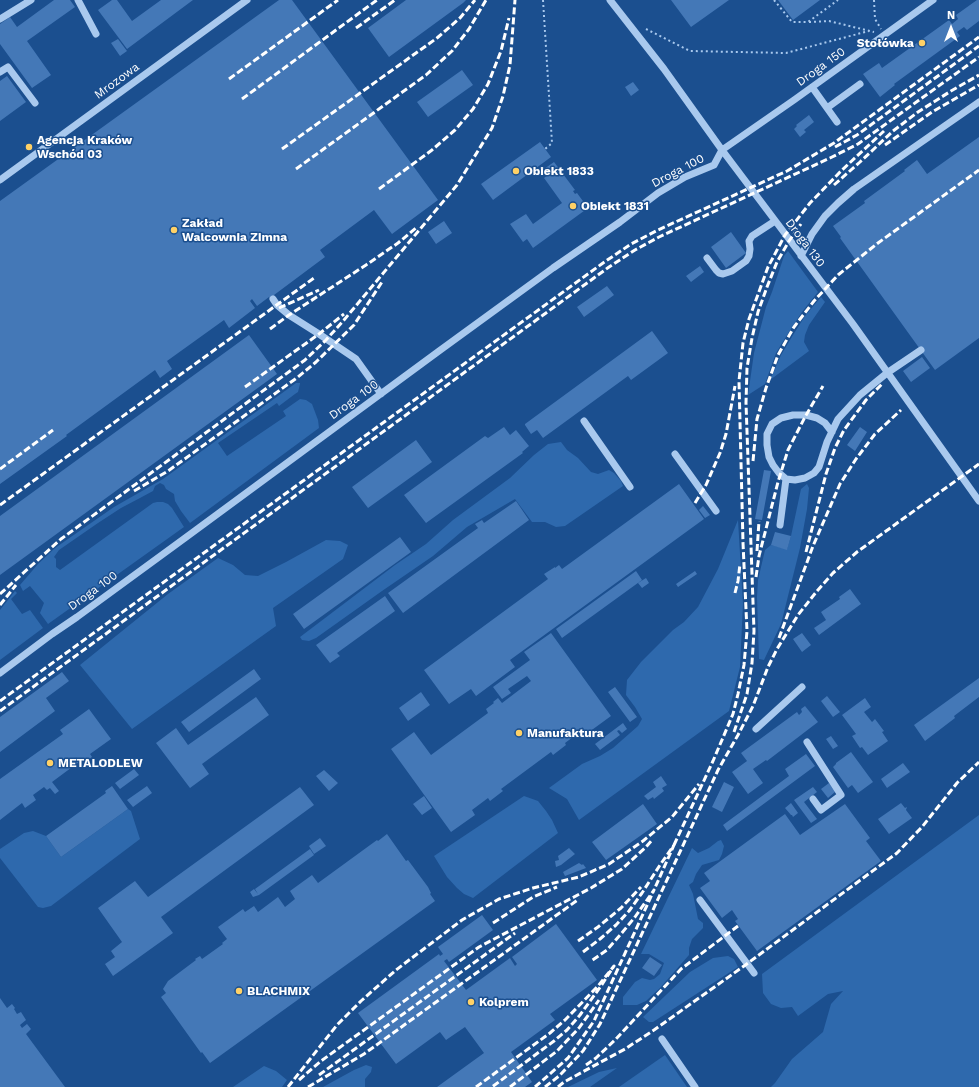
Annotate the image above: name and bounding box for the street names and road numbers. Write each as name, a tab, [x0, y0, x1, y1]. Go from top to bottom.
street label: Droga 150	[794, 44, 848, 90]
street label: Mrozowa	[92, 60, 142, 102]
street label: Droga 100	[649, 151, 707, 191]
street label: Droga 130	[782, 216, 828, 270]
street label: Droga 100	[327, 377, 381, 423]
street label: Droga 100	[66, 568, 120, 614]

